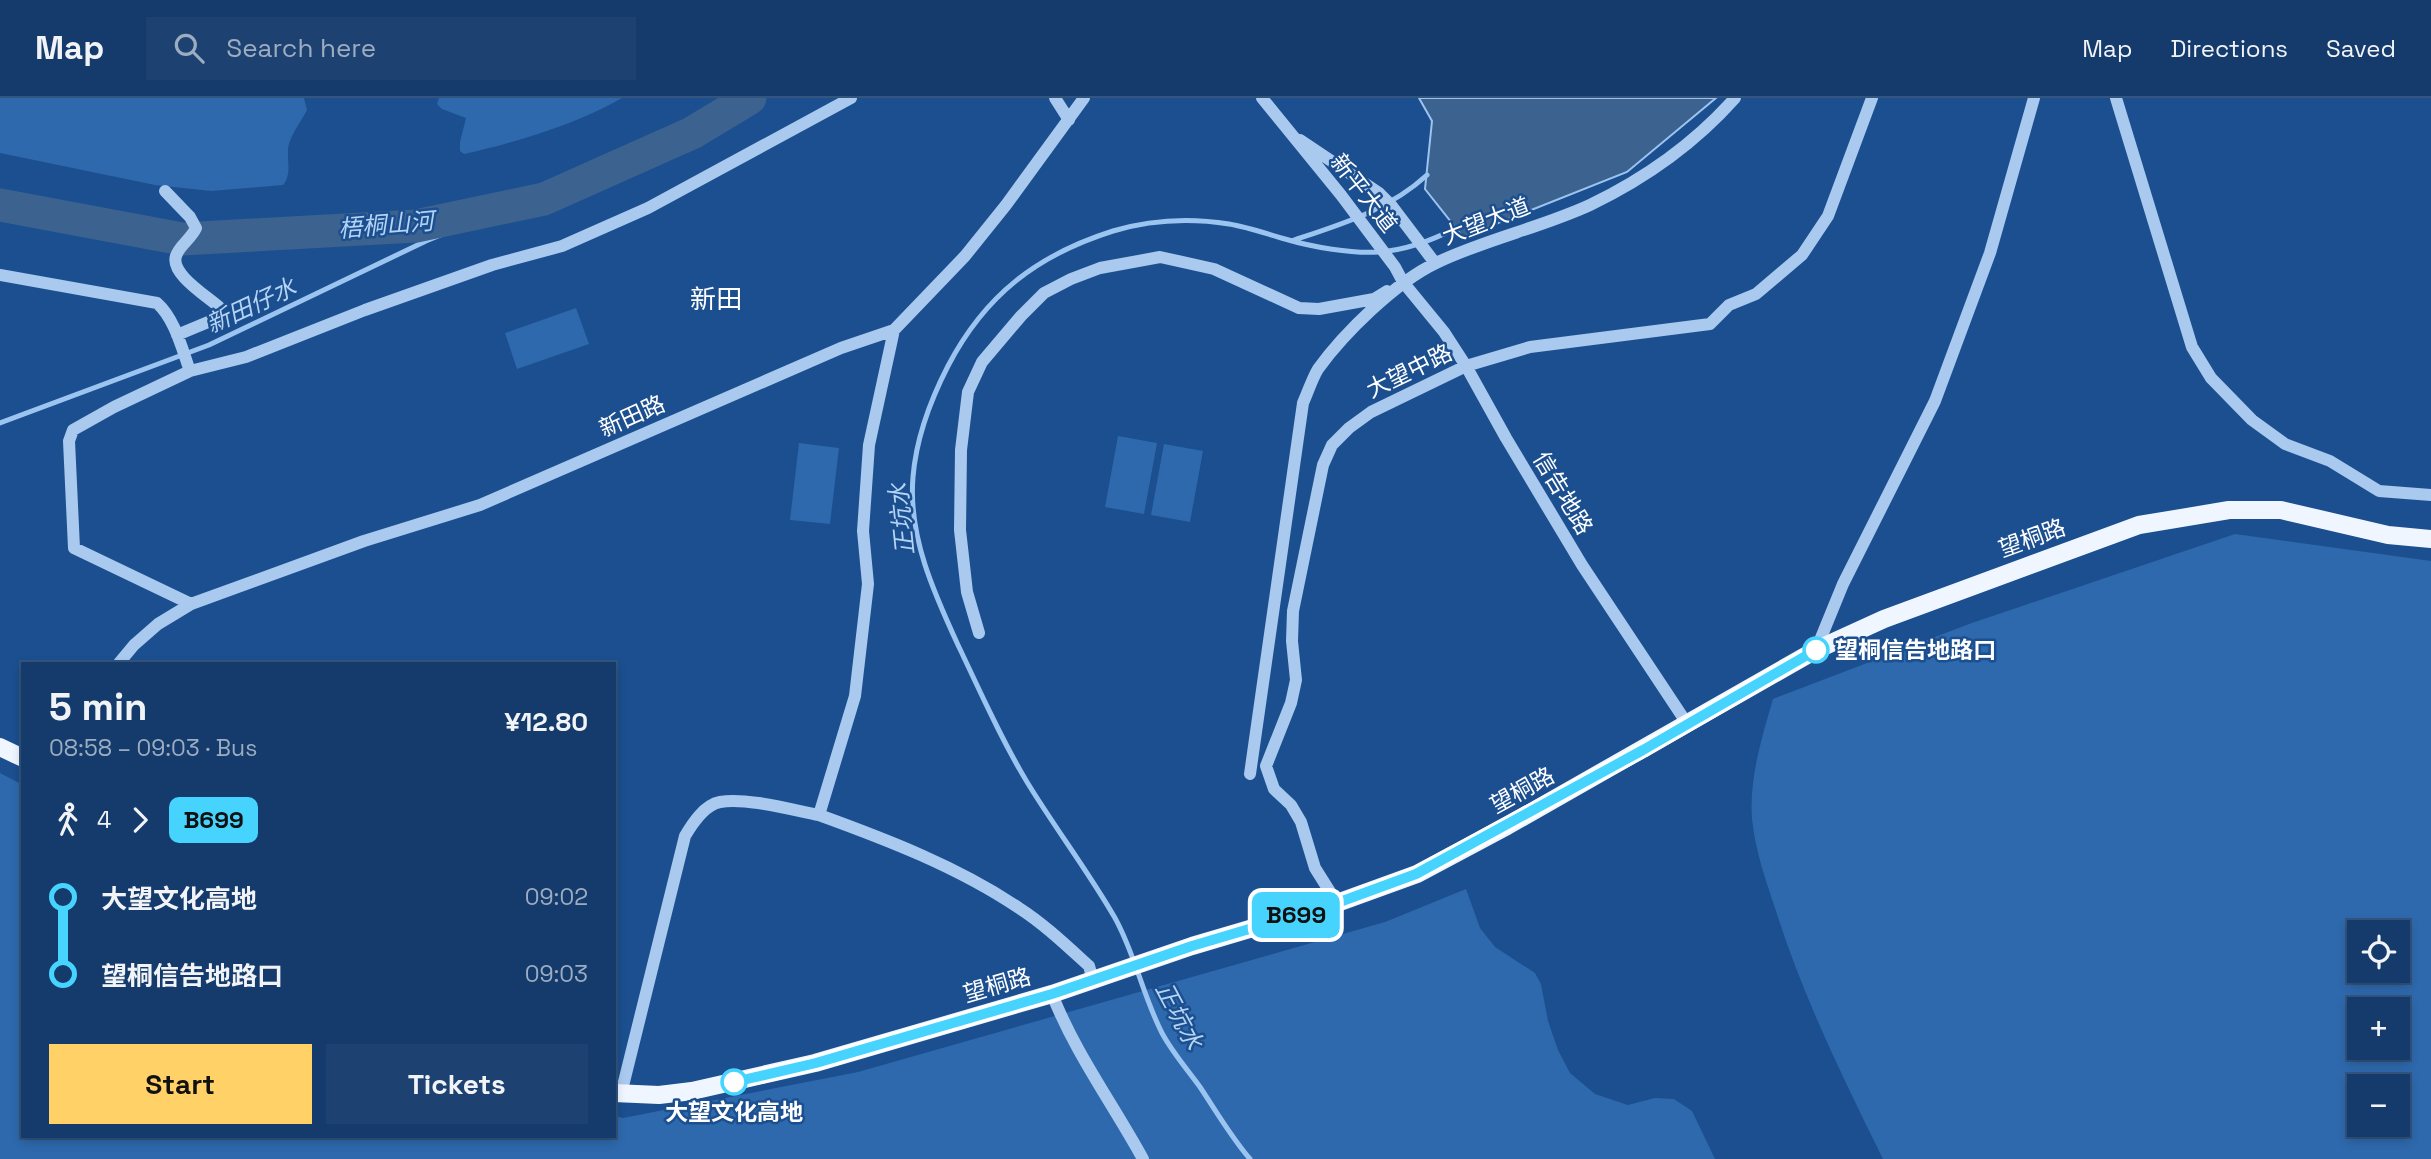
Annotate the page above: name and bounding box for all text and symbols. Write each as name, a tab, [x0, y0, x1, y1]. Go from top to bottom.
search box	[146, 17, 636, 80]
text: Map	[35, 27, 104, 69]
icon: search	[170, 29, 208, 67]
text: Search here	[226, 31, 376, 65]
text: Map	[2082, 33, 2132, 64]
text: Directions	[2170, 33, 2288, 64]
text: Saved	[2326, 33, 2396, 64]
street label: 新平大道	[1324, 148, 1404, 238]
street label: 大望大道	[1438, 191, 1534, 251]
water label: 梧桐山河	[337, 205, 439, 244]
water label: 新田仔水	[201, 271, 302, 340]
district label: 新田	[690, 282, 742, 316]
street label: 大望中路	[1361, 337, 1457, 405]
street label: 新田路	[594, 388, 670, 444]
street label: 信告地路	[1526, 446, 1600, 540]
water label: 正坑水	[882, 481, 921, 556]
street label: 望桐路	[1994, 512, 2070, 564]
place label: 望桐信告地路口	[1835, 635, 1996, 665]
marker: 望桐信告地路口	[1803, 637, 1829, 663]
text: 5 min	[49, 683, 147, 731]
text: ¥12.80	[504, 705, 588, 739]
text: 08:58 – 09:03 · Bus	[49, 733, 257, 763]
street label: 望桐路	[1485, 760, 1559, 820]
icon: walk	[49, 801, 87, 839]
icon: forward	[121, 801, 159, 839]
text: B699	[183, 804, 244, 835]
text: 4	[97, 805, 111, 835]
text: 大望文化高地	[101, 882, 257, 916]
text: 09:02	[525, 882, 588, 912]
line badge: B699	[1247, 892, 1345, 938]
text: B699	[1266, 899, 1326, 930]
map controls	[2347, 920, 2410, 1137]
button: locate	[2347, 920, 2410, 983]
text: 望桐信告地路口	[101, 959, 283, 993]
text: 09:03	[525, 959, 588, 989]
street label: 望桐路	[960, 961, 1034, 1009]
water label: 正坑水	[1149, 977, 1210, 1056]
button: +	[2347, 997, 2410, 1060]
button: Start	[49, 1044, 312, 1124]
button: Tickets	[326, 1044, 588, 1124]
marker: 大望文化高地	[721, 1069, 747, 1095]
button: −	[2347, 1074, 2410, 1137]
place label: 大望文化高地	[665, 1097, 803, 1127]

